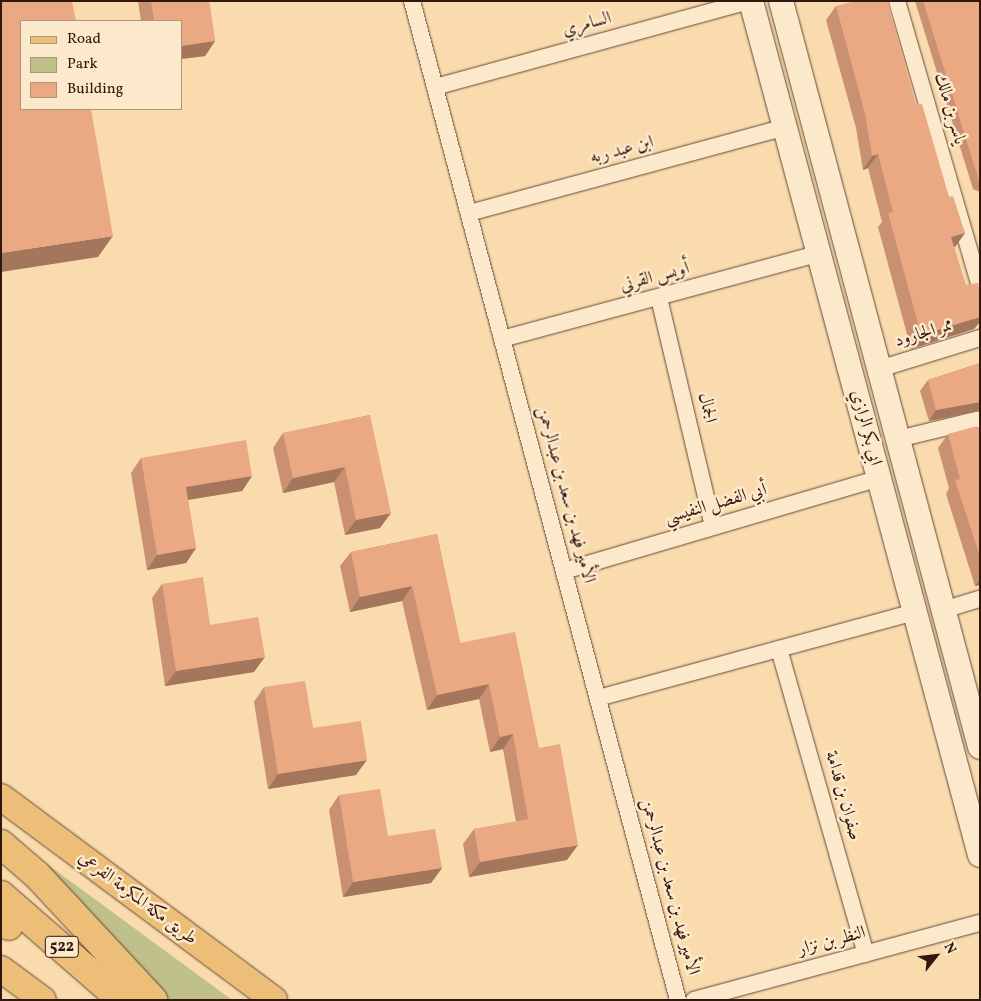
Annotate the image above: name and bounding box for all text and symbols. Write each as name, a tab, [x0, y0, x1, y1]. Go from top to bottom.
street label: السامري	[560, 8, 614, 42]
legend	[20, 20, 182, 110]
text: Road	[67, 29, 101, 50]
text: Park	[67, 54, 98, 75]
street label: ياسر بن مالك	[928, 71, 970, 147]
text: Building	[67, 79, 123, 100]
street label: ابن عبد ربه	[588, 132, 656, 170]
street label: أويس القرني	[618, 258, 692, 298]
street label: ممر الجارود	[892, 315, 956, 353]
street label: ابي بكر الرازي	[845, 388, 885, 468]
street label: الجمال	[692, 391, 720, 425]
street label: الأمير فهد بن سعد بن عبدالرحمن	[531, 404, 599, 586]
street label: أبي الفضل النفيسي	[662, 480, 770, 530]
street label: صفوان بن قدامة	[819, 749, 865, 843]
street label: الأمير فهد بن سعد بن عبدالرحمن	[635, 796, 703, 978]
street label: طريق مكة المكرمة الفرعي	[73, 847, 201, 951]
street label: النظر بن نزار	[796, 923, 868, 961]
north arrow	[911, 931, 961, 981]
road number: 522	[44, 934, 80, 960]
text: N	[939, 939, 960, 958]

